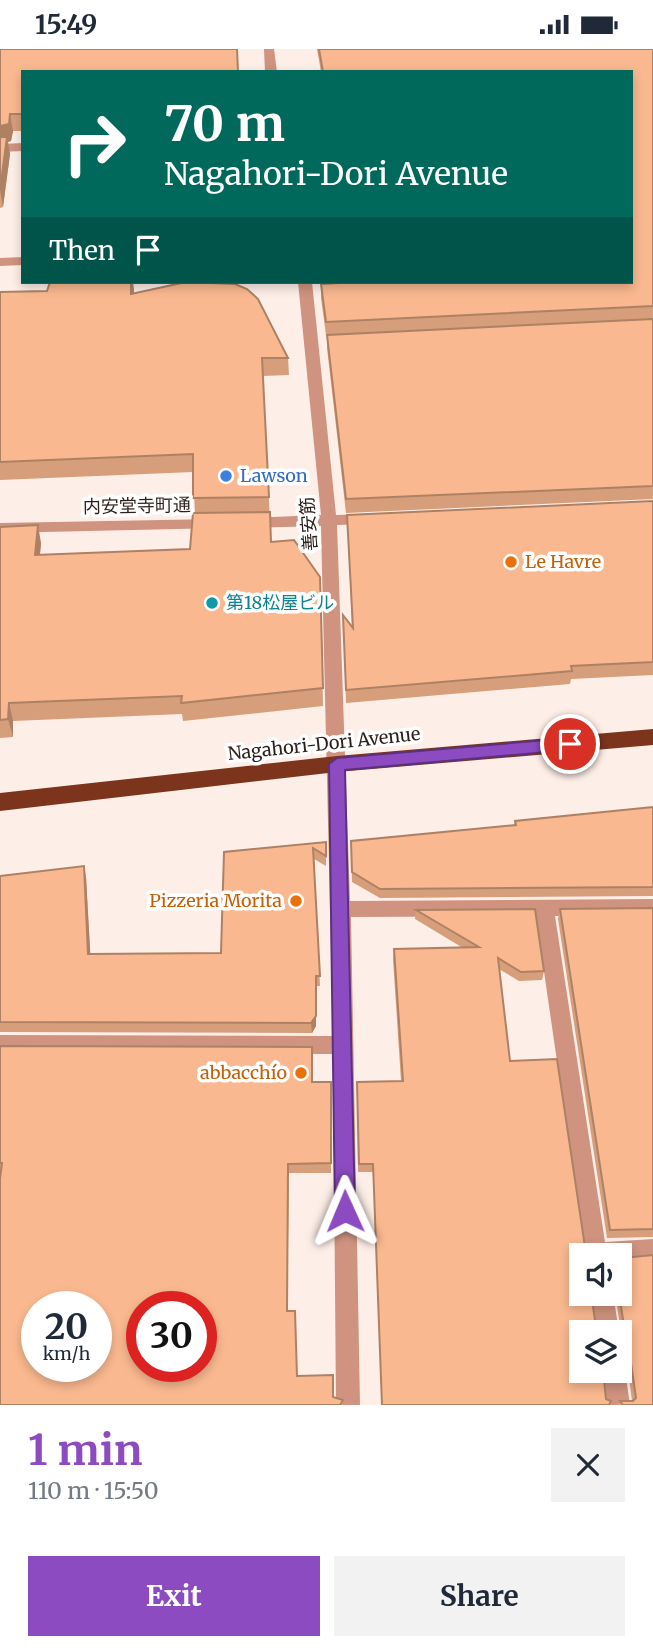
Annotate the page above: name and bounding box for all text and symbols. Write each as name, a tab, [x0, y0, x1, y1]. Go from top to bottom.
text: 15:49	[35, 8, 97, 41]
text: 70 m	[164, 93, 285, 154]
icon: right	[49, 98, 140, 189]
text: Nagahori-Dori Avenue	[164, 154, 508, 194]
icon: arrive	[129, 231, 167, 269]
text: Then	[49, 234, 115, 267]
place label: Lawson	[240, 464, 308, 487]
marker: Lawson	[218, 468, 234, 484]
street label: 内安堂寺町通	[83, 493, 191, 518]
street label: 善安筋	[295, 496, 322, 552]
place label: Le Havre	[525, 550, 601, 573]
marker: Le Havre	[503, 554, 519, 570]
place label: 第18松屋ビル	[226, 591, 334, 614]
marker: 第18松屋ビル	[204, 595, 220, 611]
pin	[540, 714, 600, 774]
street label: Nagahori-Dori Avenue	[227, 722, 421, 765]
icon: arrive	[551, 725, 589, 763]
place label: Pizzeria Morita	[149, 889, 282, 912]
marker: Pizzeria Morita	[288, 893, 304, 909]
place label: abbacchío	[200, 1061, 287, 1084]
marker: abbacchío	[293, 1065, 309, 1081]
position arrow	[308, 1174, 382, 1248]
map controls	[569, 1243, 632, 1383]
button: sound	[569, 1243, 632, 1306]
speed limit sign: 30	[126, 1291, 217, 1382]
text: 20	[45, 1305, 88, 1349]
button: layers	[569, 1320, 632, 1383]
text: km/h	[43, 1342, 90, 1365]
text: 1 min	[28, 1424, 142, 1476]
button: close	[551, 1428, 625, 1502]
text: 110 m · 15:50	[28, 1476, 159, 1505]
button: Exit	[28, 1556, 320, 1636]
button: Share	[334, 1556, 625, 1636]

